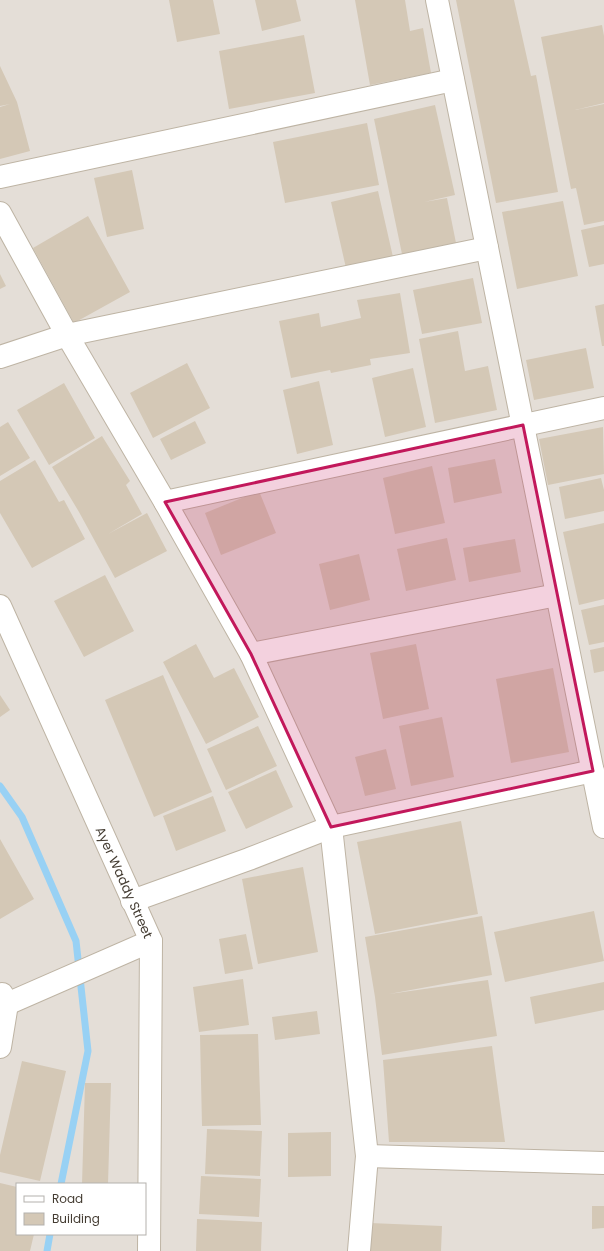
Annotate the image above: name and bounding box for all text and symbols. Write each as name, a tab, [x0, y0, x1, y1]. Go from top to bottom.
street label: Ayer Waddy Street	[91, 823, 158, 941]
legend	[16, 1183, 146, 1235]
text: Road	[52, 1190, 83, 1207]
text: Building	[52, 1210, 100, 1227]

